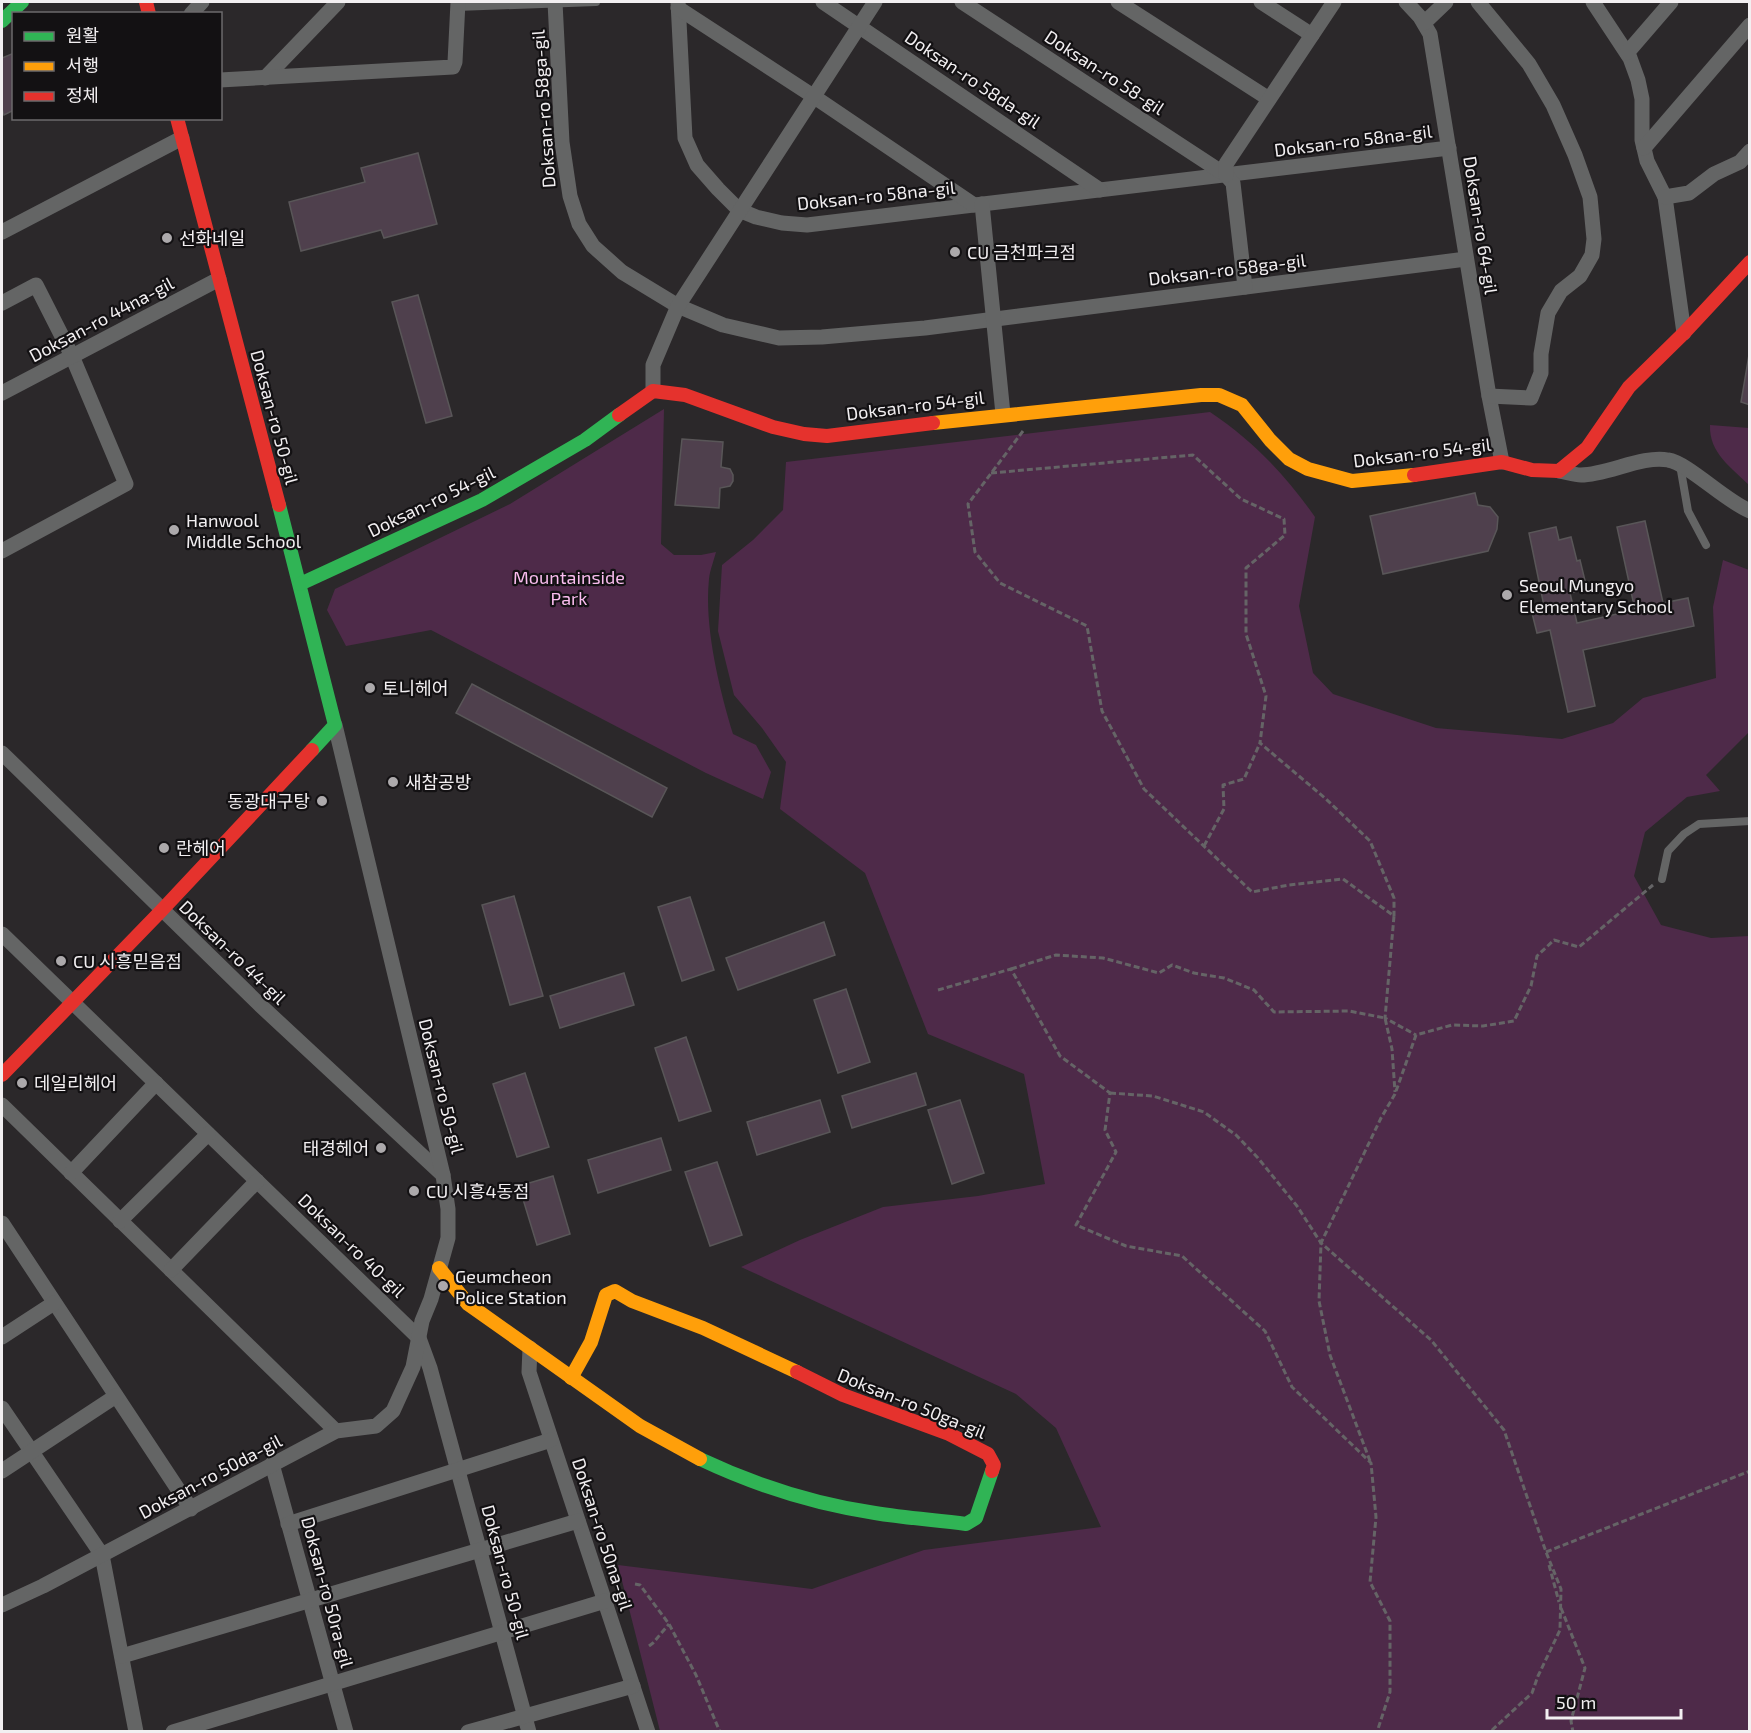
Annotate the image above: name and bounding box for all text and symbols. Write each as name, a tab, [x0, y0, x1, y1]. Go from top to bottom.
legend	[12, 12, 222, 120]
text: 원활	[66, 24, 99, 46]
street label: Doksan-ro 58da-gil	[901, 25, 1046, 133]
street label: Doksan-ro 58-gil	[1041, 25, 1170, 119]
street label: Doksan-ro 58ga-gil	[526, 29, 560, 189]
text: 서행	[66, 54, 99, 76]
text: 정체	[66, 84, 99, 106]
street label: Doksan-ro 58na-gil	[1273, 119, 1434, 161]
street label: Doksan-ro 64-gil	[1459, 154, 1503, 296]
street label: Doksan-ro 58na-gil	[796, 176, 957, 214]
place label: 선화네일	[179, 227, 245, 249]
marker: 선화네일	[160, 231, 174, 245]
place label: CU 금천파크점	[967, 241, 1076, 263]
marker: CU 금천파크점	[948, 245, 962, 259]
street label: Doksan-ro 58ga-gil	[1147, 248, 1308, 290]
street label: Doksan-ro 44na-gil	[25, 271, 178, 366]
street label: Doksan-ro 50-gil	[246, 347, 304, 487]
street label: Doksan-ro 54-gil	[845, 386, 986, 424]
street label: Doksan-ro 54-gil	[1352, 433, 1493, 471]
street label: Doksan-ro 54-gil	[364, 460, 499, 541]
place label: Hanwool Middle School	[186, 509, 302, 552]
marker: Hanwool Middle School	[167, 523, 181, 537]
park label: Mountainside Park	[513, 566, 625, 609]
place label: Seoul Mungyo Elementary School	[1519, 574, 1673, 617]
marker: Seoul Mungyo Elementary School	[1500, 588, 1514, 602]
place label: 토니헤어	[382, 677, 448, 699]
marker: 토니헤어	[363, 681, 377, 695]
place label: 새참공방	[405, 771, 471, 793]
marker: 새참공방	[386, 775, 400, 789]
place label: 동광대구탕	[227, 790, 310, 812]
marker: 동광대구탕	[315, 794, 329, 808]
place label: 란헤어	[176, 837, 226, 859]
marker: 란헤어	[157, 841, 171, 855]
street label: Doksan-ro 44-gil	[175, 895, 292, 1009]
place label: CU 시흥믿음점	[73, 950, 182, 972]
marker: CU 시흥믿음점	[54, 954, 68, 968]
street label: Doksan-ro 50-gil	[415, 1016, 470, 1157]
place label: 데일리헤어	[34, 1072, 117, 1094]
marker: 데일리헤어	[15, 1076, 29, 1090]
place label: 태경헤어	[303, 1137, 369, 1159]
marker: 태경헤어	[374, 1141, 388, 1155]
place label: CU 시흥4동점	[426, 1180, 530, 1202]
marker: CU 시흥4동점	[407, 1184, 421, 1198]
street label: Doksan-ro 40-gil	[294, 1188, 410, 1302]
place label: Geumcheon Police Station	[455, 1265, 567, 1308]
marker: Geumcheon Police Station	[436, 1279, 450, 1293]
street label: Doksan-ro 50ga-gil	[834, 1363, 990, 1443]
street label: Doksan-ro 50da-gil	[135, 1429, 286, 1523]
street label: Doksan-ro 50na-gil	[568, 1455, 638, 1614]
street label: Doksan-ro 50-gil	[477, 1502, 535, 1642]
street label: Doksan-ro 50ra-gil	[297, 1514, 359, 1671]
scale bar	[1547, 1682, 1680, 1720]
text: 50 m	[1556, 1691, 1596, 1713]

